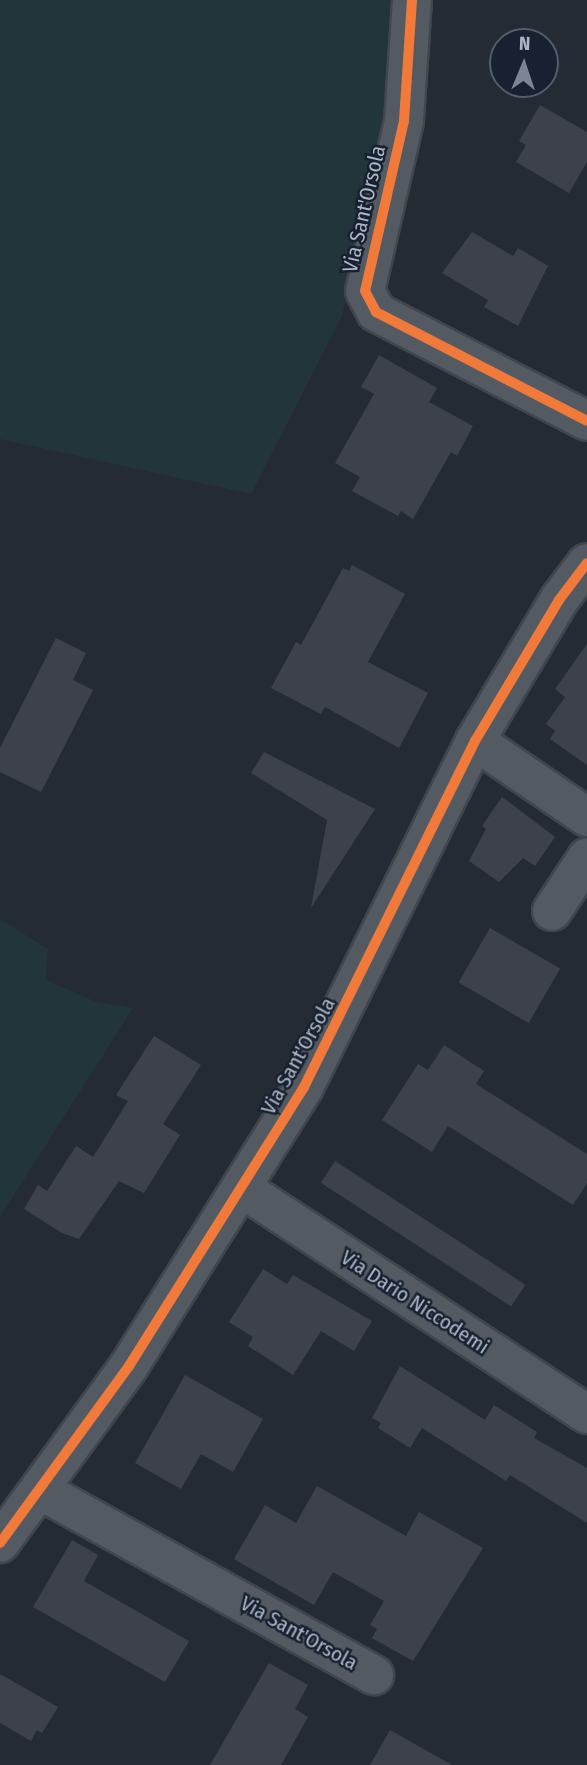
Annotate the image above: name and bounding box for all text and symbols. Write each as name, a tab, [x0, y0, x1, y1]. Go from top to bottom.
north arrow	[489, 28, 559, 98]
text: N	[519, 32, 531, 55]
street label: Via Sant'Orsola	[337, 143, 391, 275]
street label: Via Sant'Orsola	[256, 993, 340, 1119]
street label: Via Dario Niccodemi	[336, 1245, 494, 1359]
street label: Via Sant'Orsola	[236, 1591, 362, 1675]

